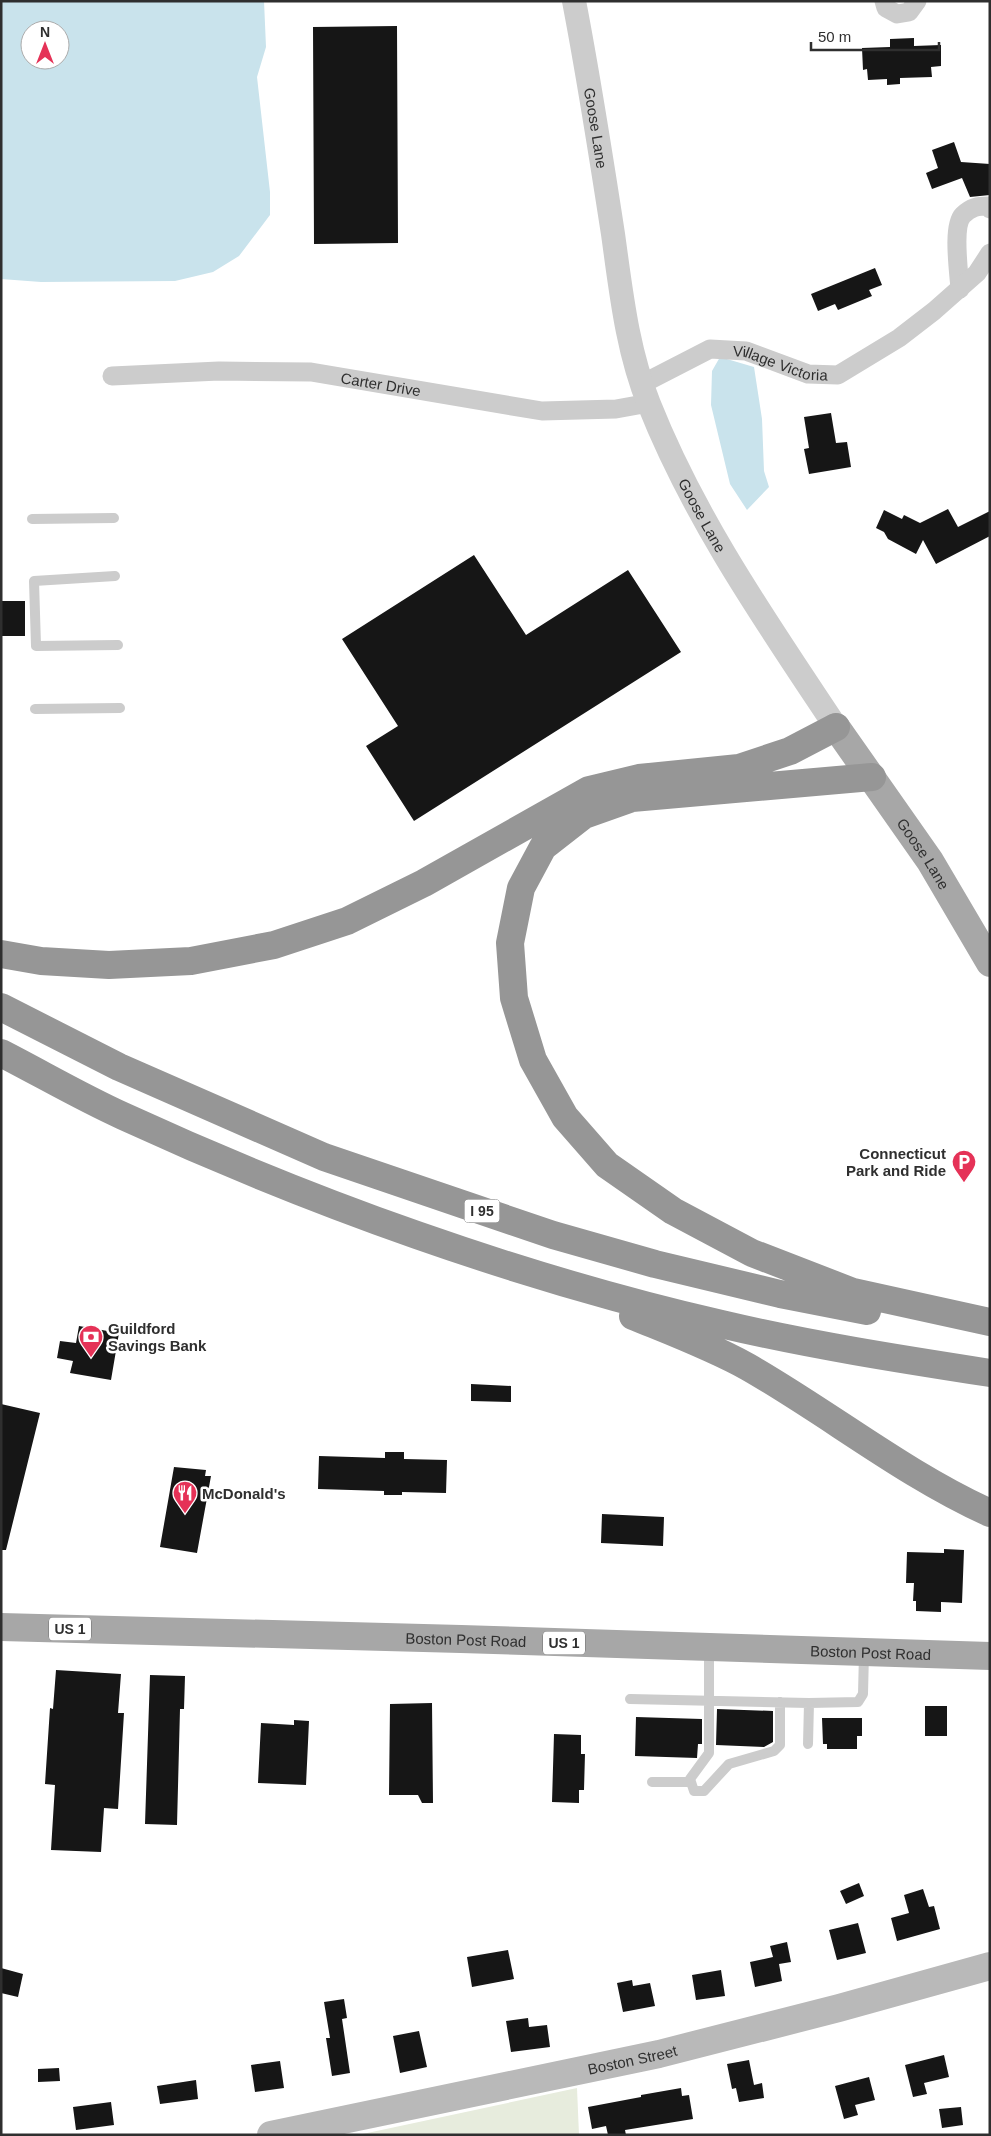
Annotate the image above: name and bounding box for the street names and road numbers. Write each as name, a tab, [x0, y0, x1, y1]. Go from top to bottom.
street label: Goose Lane	[581, 86, 611, 170]
street label: Village Victoria	[733, 342, 829, 383]
street label: Carter Drive	[340, 369, 422, 399]
street label: Goose Lane	[675, 475, 730, 555]
street label: Goose Lane	[894, 815, 953, 892]
road number: I 95	[464, 1200, 500, 1222]
road number: US 1	[49, 1618, 91, 1640]
street label: Boston Post Road	[405, 1629, 527, 1650]
road number: US 1	[543, 1632, 585, 1655]
street label: Boston Post Road	[810, 1642, 931, 1663]
street label: Boston Street	[586, 2041, 679, 2077]

